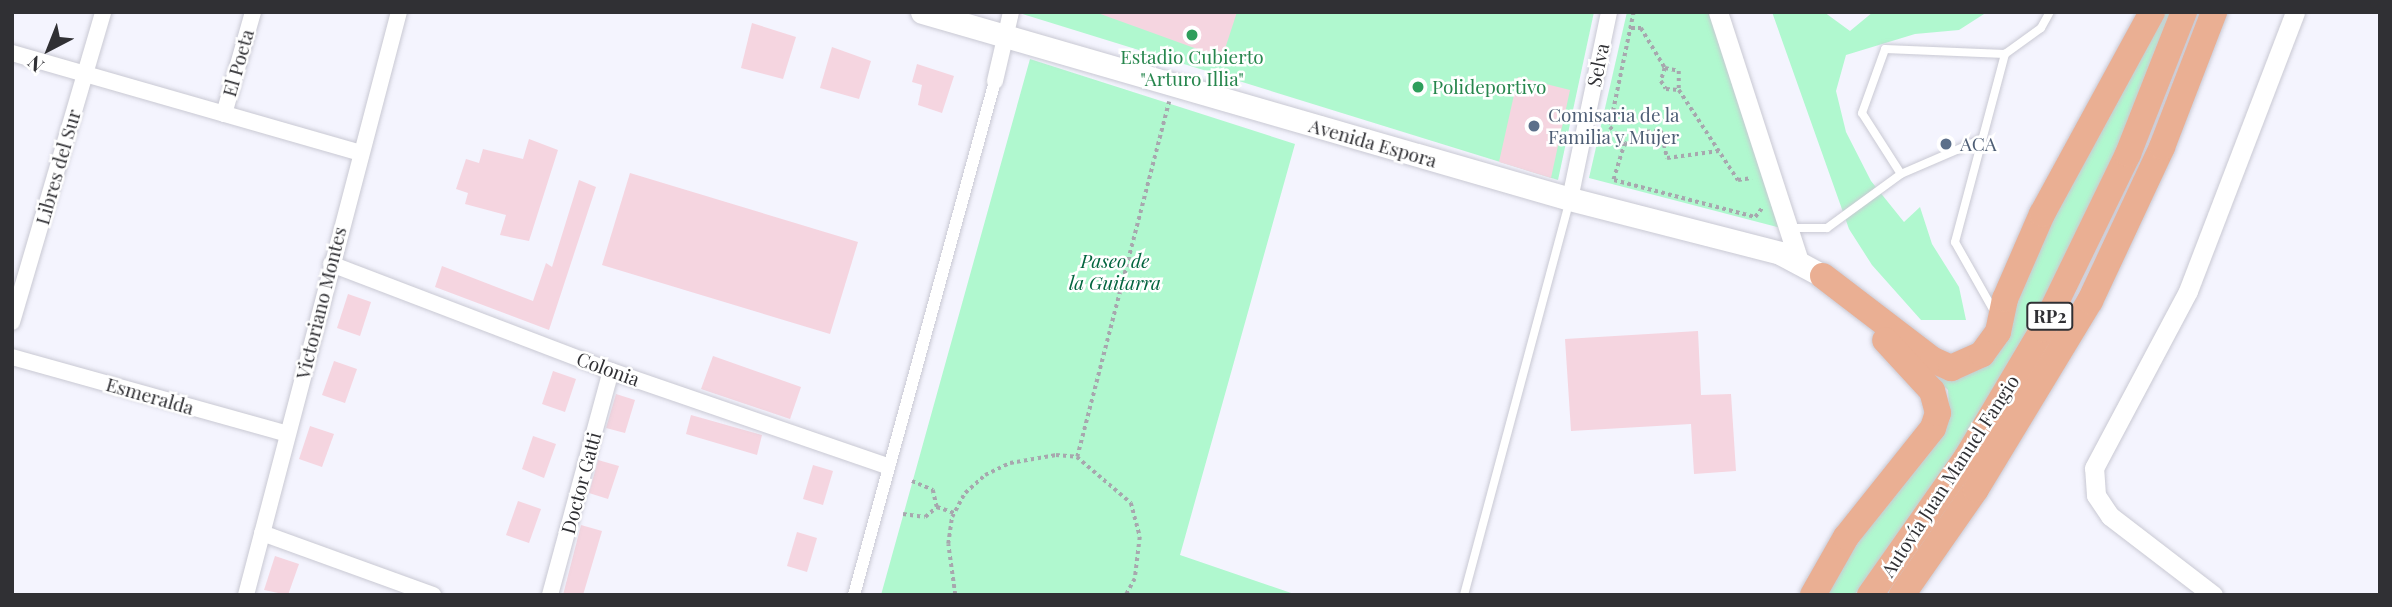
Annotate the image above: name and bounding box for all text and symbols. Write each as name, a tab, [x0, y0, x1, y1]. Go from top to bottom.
north arrow	[14, 14, 84, 84]
street label: El Poeta	[218, 27, 258, 99]
marker: Estadio Cubierto "Arturo Illia"	[1184, 27, 1200, 43]
street label: Selva	[1582, 41, 1614, 89]
place label: Estadio Cubierto "Arturo Illia"	[1120, 46, 1264, 90]
text: N	[21, 50, 49, 79]
place label: Polideportivo	[1432, 76, 1547, 98]
marker: Polideportivo	[1410, 79, 1426, 95]
place label: Comisaria de la Familia y Mujer	[1548, 104, 1680, 148]
street label: Libres del Sur	[31, 107, 85, 227]
street label: Avenida Espora	[1306, 114, 1440, 172]
marker: Comisaria de la Familia y Mujer	[1526, 118, 1542, 134]
place label: ACA	[1960, 133, 1997, 155]
marker: ACA	[1938, 136, 1954, 152]
street label: Victoriano Montes	[291, 224, 351, 382]
park label: Paseo de la Guitarra	[1069, 250, 1161, 294]
road number: RP2	[2025, 302, 2074, 330]
street label: Colonia	[573, 347, 643, 391]
street label: Autovía Juan Manuel Fangio	[1876, 371, 2024, 581]
street label: Esmeralda	[103, 373, 197, 419]
street label: Doctor Gatti	[556, 429, 606, 537]

